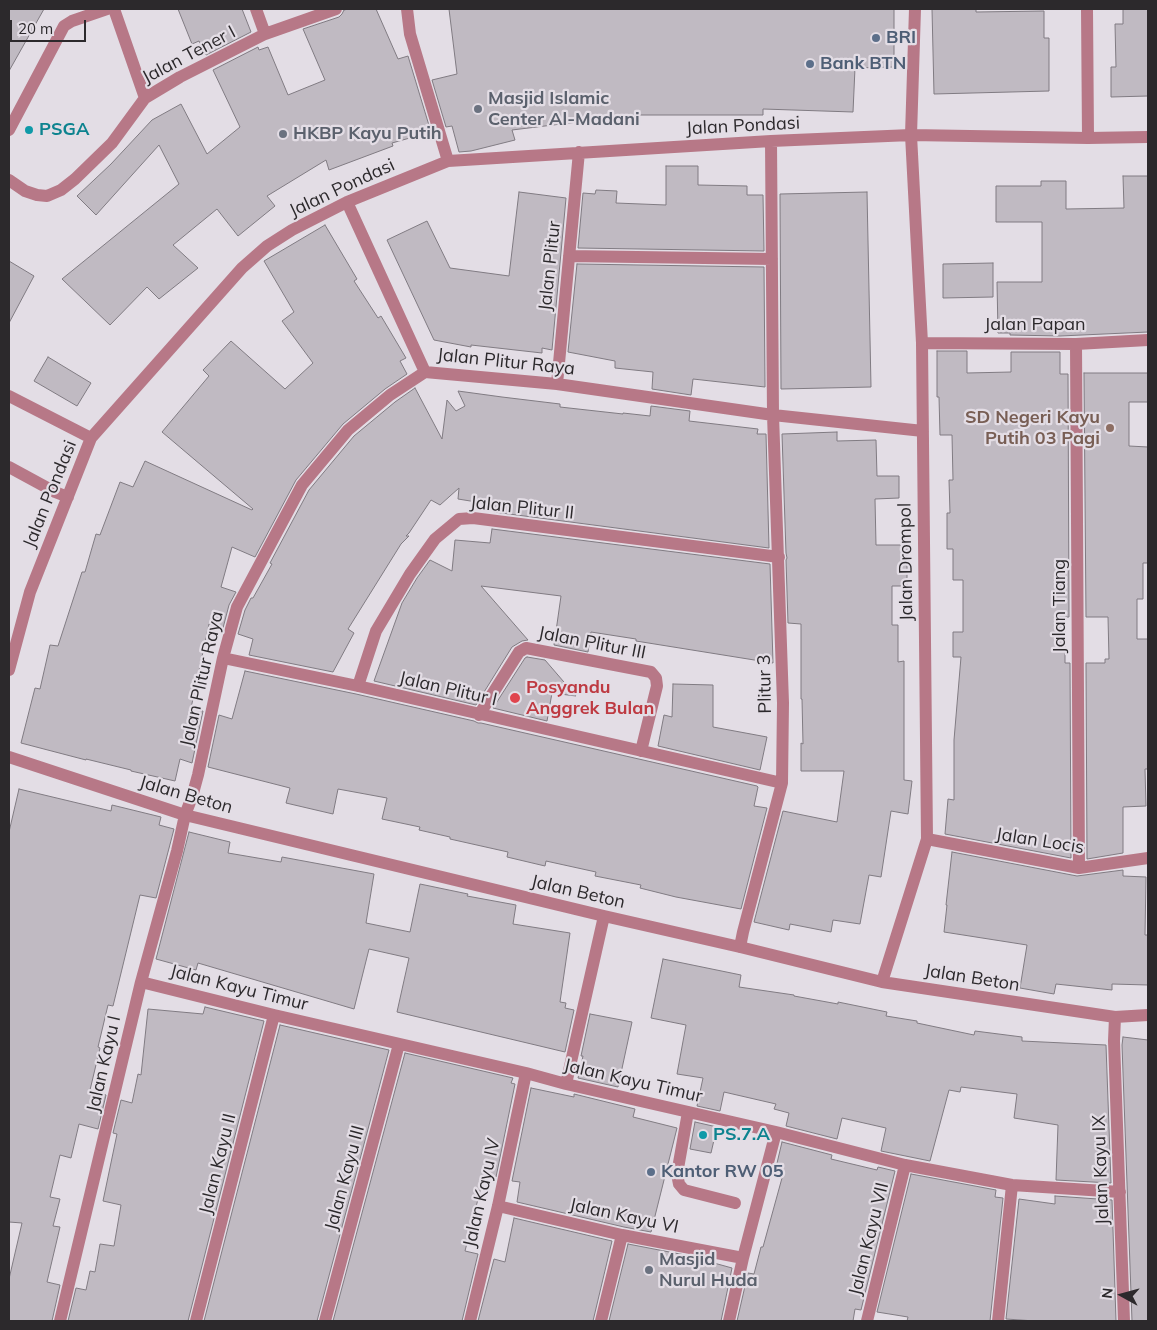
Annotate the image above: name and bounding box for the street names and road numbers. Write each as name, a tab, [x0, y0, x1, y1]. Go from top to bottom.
street label: Jalan Tener I	[139, 21, 239, 89]
street label: Jalan Pondasi	[686, 112, 800, 140]
street label: Jalan Pondasi	[286, 154, 398, 222]
street label: Jalan Plitur	[535, 220, 565, 312]
street label: Jalan Papan	[984, 314, 1086, 336]
street label: Jalan Plitur Raya	[436, 344, 576, 380]
street label: Jalan Pondasi	[19, 437, 81, 551]
street label: Jalan Plitur II	[469, 492, 575, 524]
street label: Jalan Drompol	[894, 503, 918, 621]
street label: Jalan Tiang	[1049, 559, 1071, 653]
street label: Jalan Plitur Raya	[176, 609, 228, 749]
street label: Jalan Plitur III	[536, 622, 648, 664]
street label: Plitur 3	[754, 654, 776, 714]
street label: Jalan Plitur I	[397, 667, 499, 711]
street label: Jalan Beton	[137, 771, 235, 819]
street label: Jalan Locis	[994, 823, 1086, 859]
street label: Jalan Beton	[529, 871, 627, 913]
street label: Jalan Kayu Timur	[168, 960, 310, 1016]
street label: Jalan Beton	[923, 960, 1021, 996]
street label: Jalan Kayu I	[82, 1014, 126, 1114]
street label: Jalan Kayu Timur	[562, 1055, 704, 1107]
street label: Jalan Kayu II	[195, 1111, 241, 1217]
street label: Jalan Kayu IX	[1088, 1115, 1114, 1225]
street label: Jalan Kayu III	[321, 1123, 369, 1233]
street label: Jalan Kayu IV	[459, 1136, 505, 1250]
street label: Jalan Kayu VII	[845, 1180, 893, 1298]
street label: Jalan Kayu VI	[567, 1194, 681, 1238]

